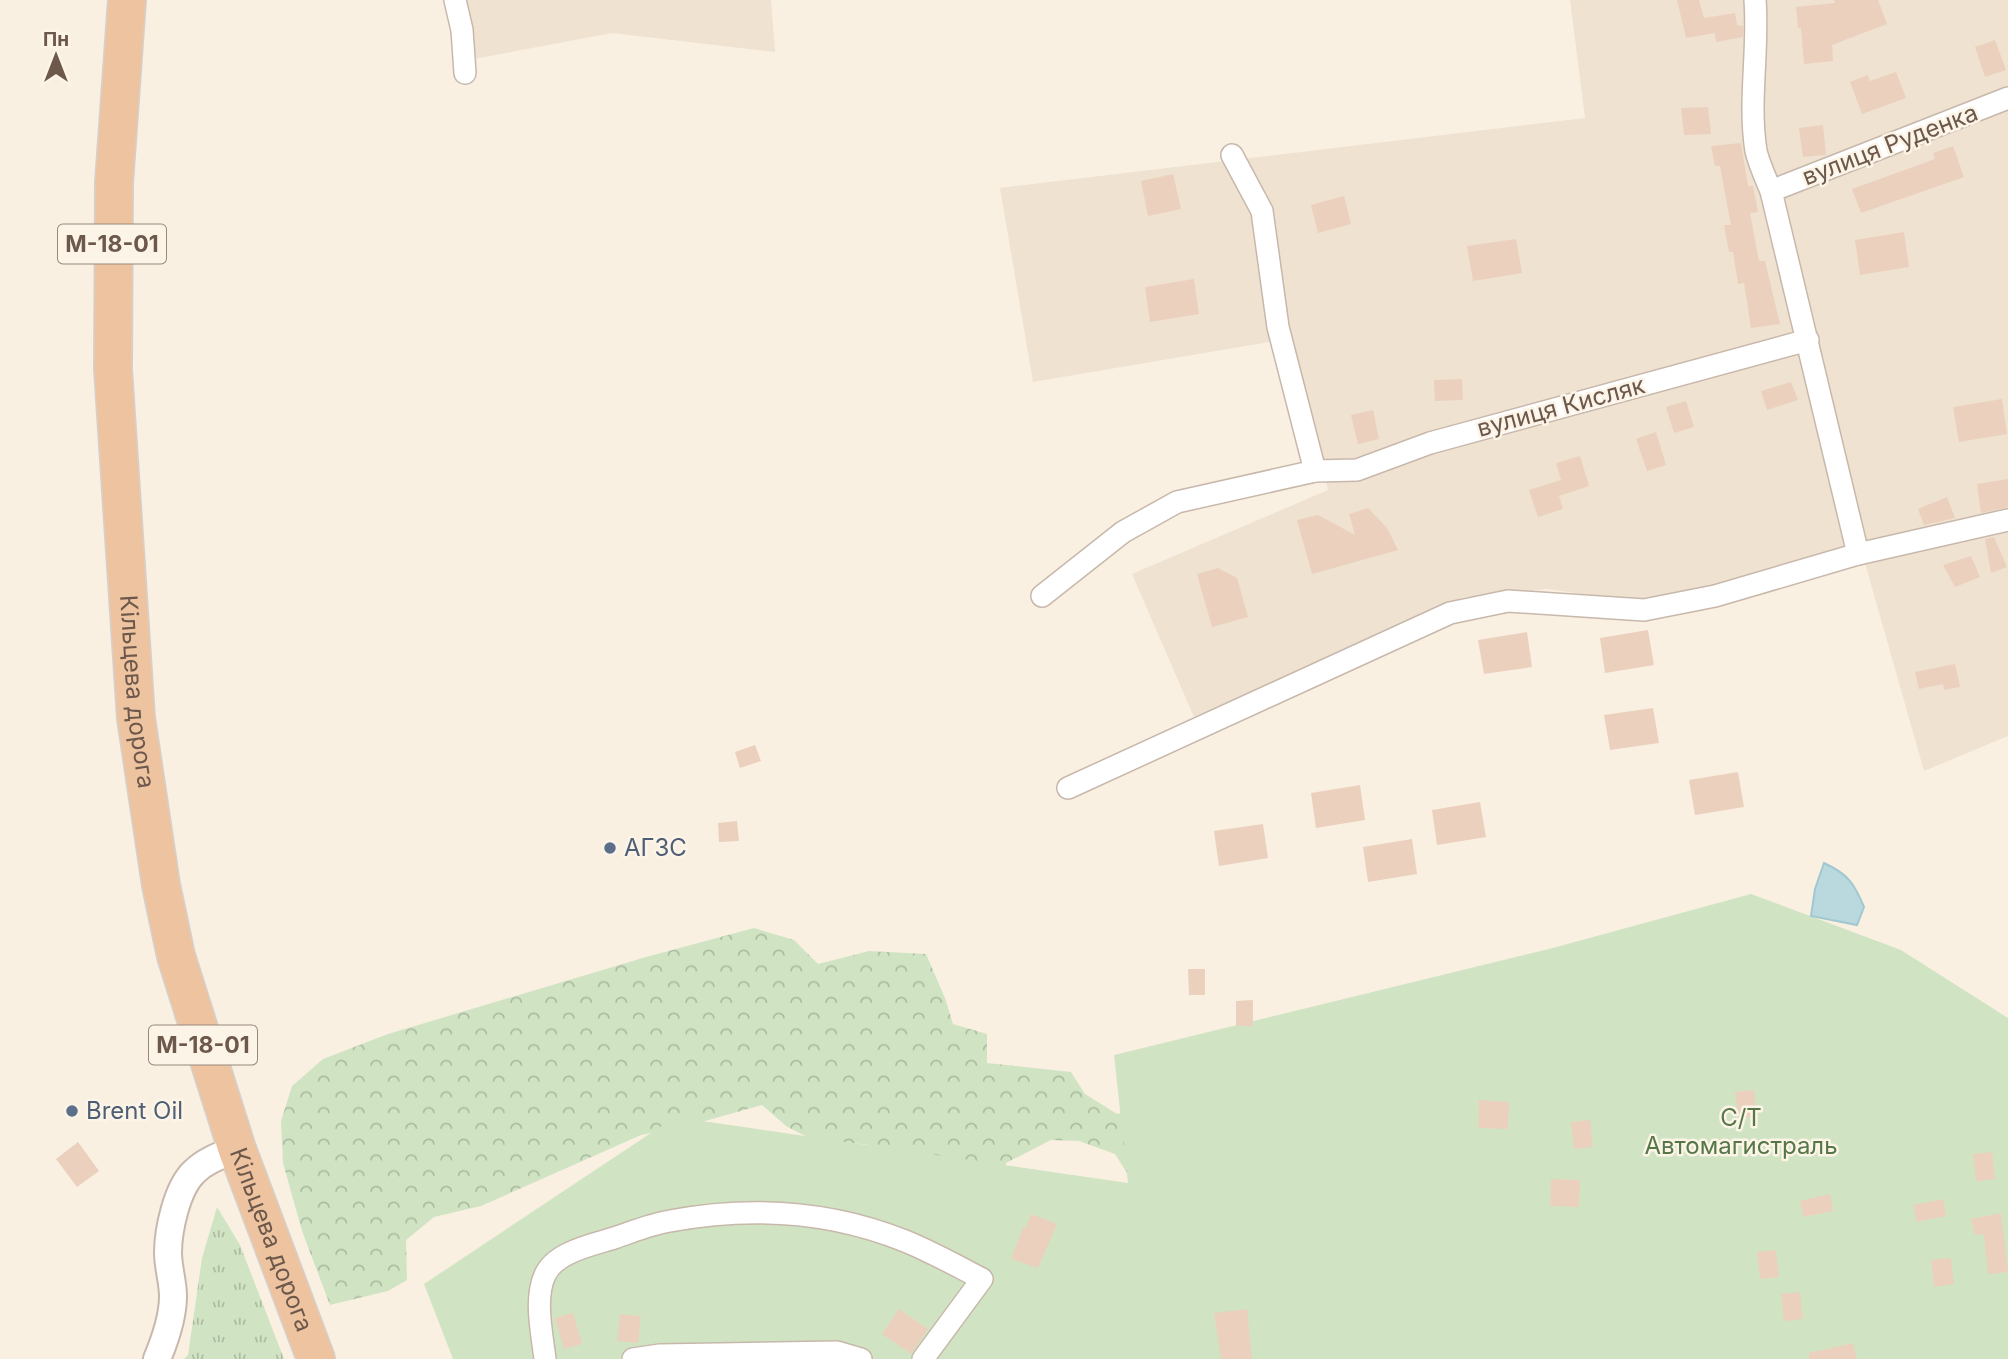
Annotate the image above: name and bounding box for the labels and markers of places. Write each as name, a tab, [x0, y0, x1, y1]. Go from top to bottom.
place label: АГЗС	[624, 833, 687, 862]
marker: АГЗС	[602, 840, 618, 856]
place label: Brent Oil	[86, 1096, 183, 1125]
marker: Brent Oil	[64, 1103, 80, 1119]

